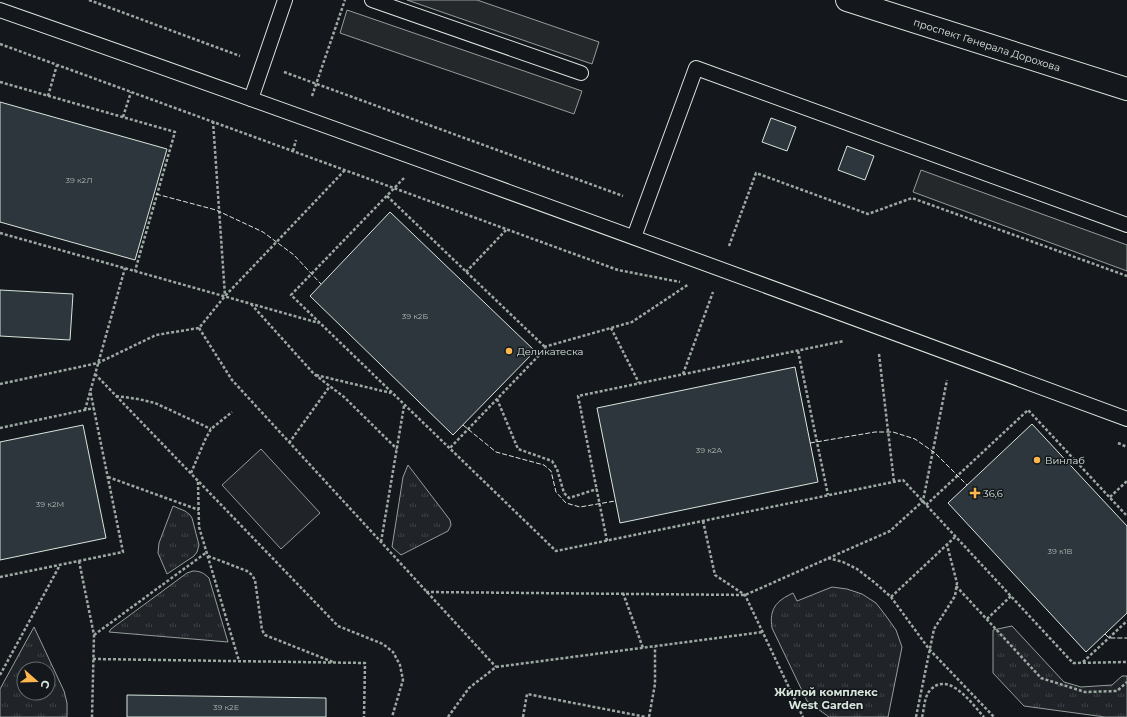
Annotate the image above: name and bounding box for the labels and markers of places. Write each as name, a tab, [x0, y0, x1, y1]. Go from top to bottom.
place label: Деликатеска	[517, 345, 583, 358]
marker: Деликатеска	[504, 346, 514, 356]
place label: Винлаб	[1045, 454, 1085, 467]
marker: Винлаб	[1032, 455, 1042, 465]
place label: 36,6	[983, 487, 1003, 500]
marker: 36,6	[970, 488, 980, 498]

